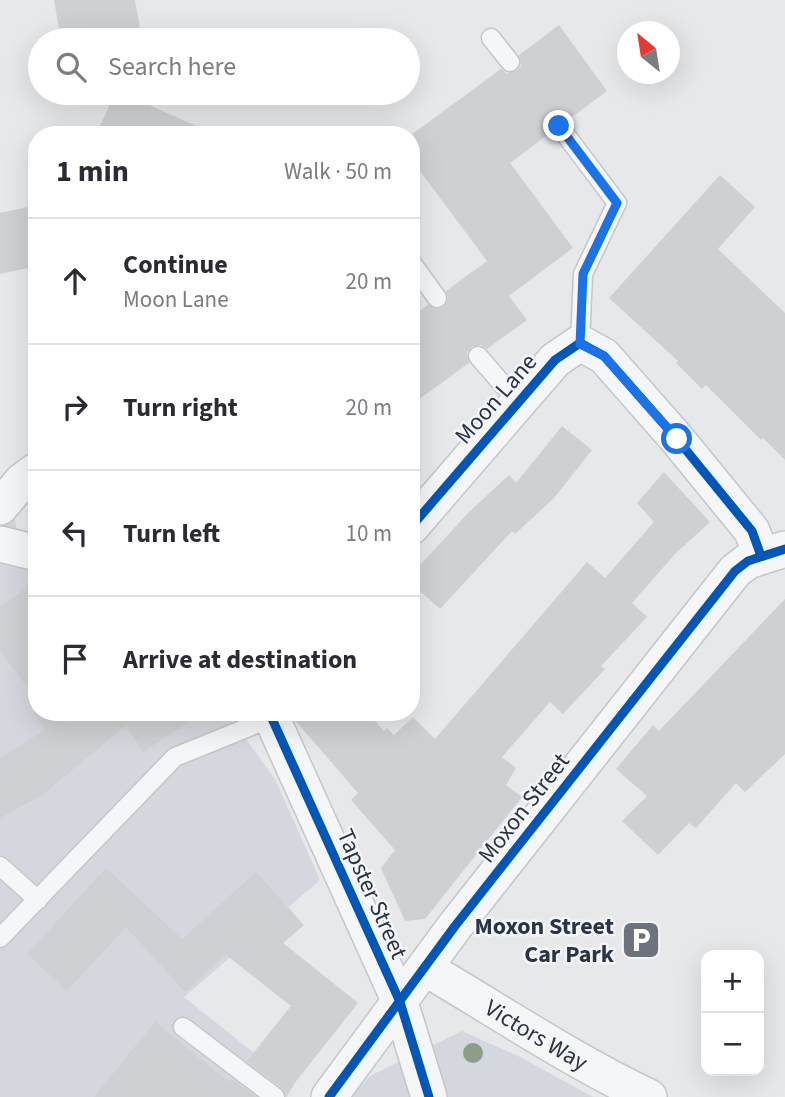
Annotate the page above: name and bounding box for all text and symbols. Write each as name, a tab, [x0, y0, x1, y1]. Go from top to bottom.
north arrow	[617, 21, 680, 84]
search box	[28, 28, 420, 105]
icon: search	[52, 48, 90, 86]
text: Search here	[108, 48, 236, 85]
route end	[543, 110, 574, 141]
text: 1 min	[56, 150, 129, 193]
text: Walk · 50 m	[284, 155, 392, 188]
text: Continue	[123, 246, 228, 283]
icon: ahead	[56, 262, 94, 300]
text: 20 m	[345, 265, 392, 298]
text: Moon Lane	[123, 283, 229, 316]
street label: Moon Lane	[447, 346, 545, 452]
icon: right	[56, 388, 94, 426]
text: Turn right	[123, 389, 238, 426]
text: 20 m	[345, 391, 392, 424]
route start	[661, 423, 692, 454]
icon: left	[56, 514, 94, 552]
text: Turn left	[123, 515, 220, 552]
text: 10 m	[345, 517, 392, 550]
icon: arrive	[56, 640, 94, 678]
text: Arrive at destination	[123, 641, 357, 678]
street label: Moxon Street	[470, 745, 578, 871]
street label: Tapster Street	[328, 823, 416, 965]
place label: Moxon Street Car Park	[474, 909, 615, 972]
parking icon: Moxon Street Car Park	[620, 919, 662, 961]
map controls	[701, 950, 764, 1076]
button: +	[701, 950, 764, 1013]
street label: Victors Way	[478, 991, 594, 1079]
button: −	[701, 1013, 764, 1076]

